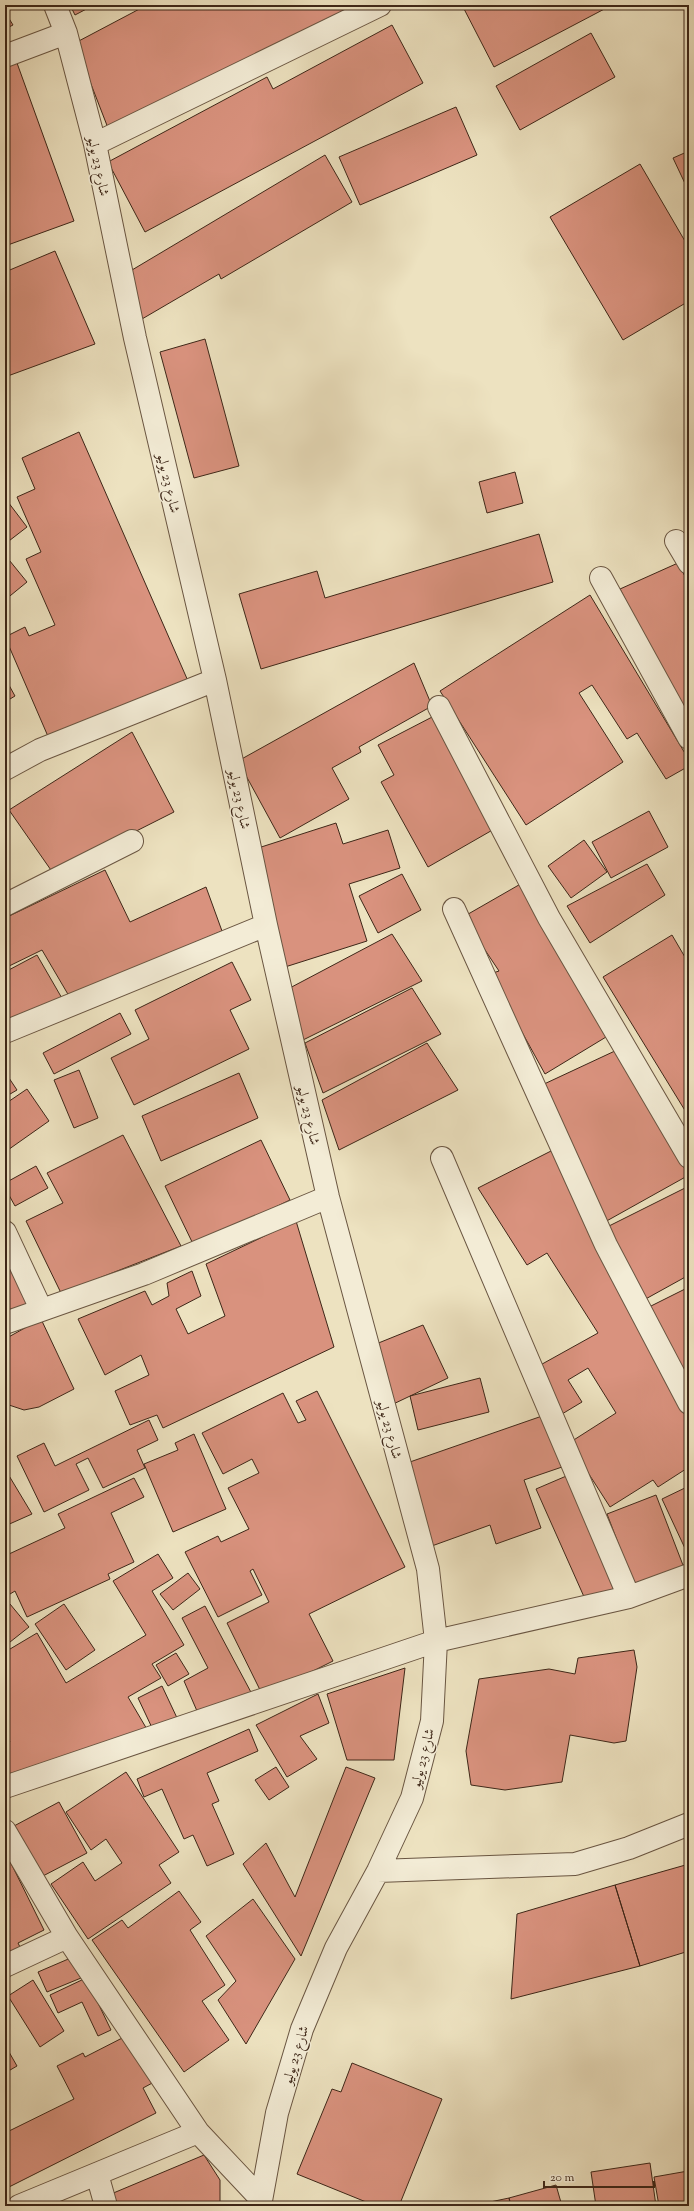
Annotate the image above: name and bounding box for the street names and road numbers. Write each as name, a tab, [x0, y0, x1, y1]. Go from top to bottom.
street label: شارع 23 يوليو	[81, 133, 113, 198]
street label: شارع 23 يوليو	[150, 450, 184, 515]
street label: شارع 23 يوليو	[222, 766, 254, 831]
street label: شارع 23 يوليو	[290, 1082, 324, 1147]
street label: شارع 23 يوليو	[370, 1396, 406, 1461]
street label: شارع 23 يوليو	[406, 1727, 441, 1792]
street label: شارع 23 يوليو	[278, 2024, 315, 2089]

